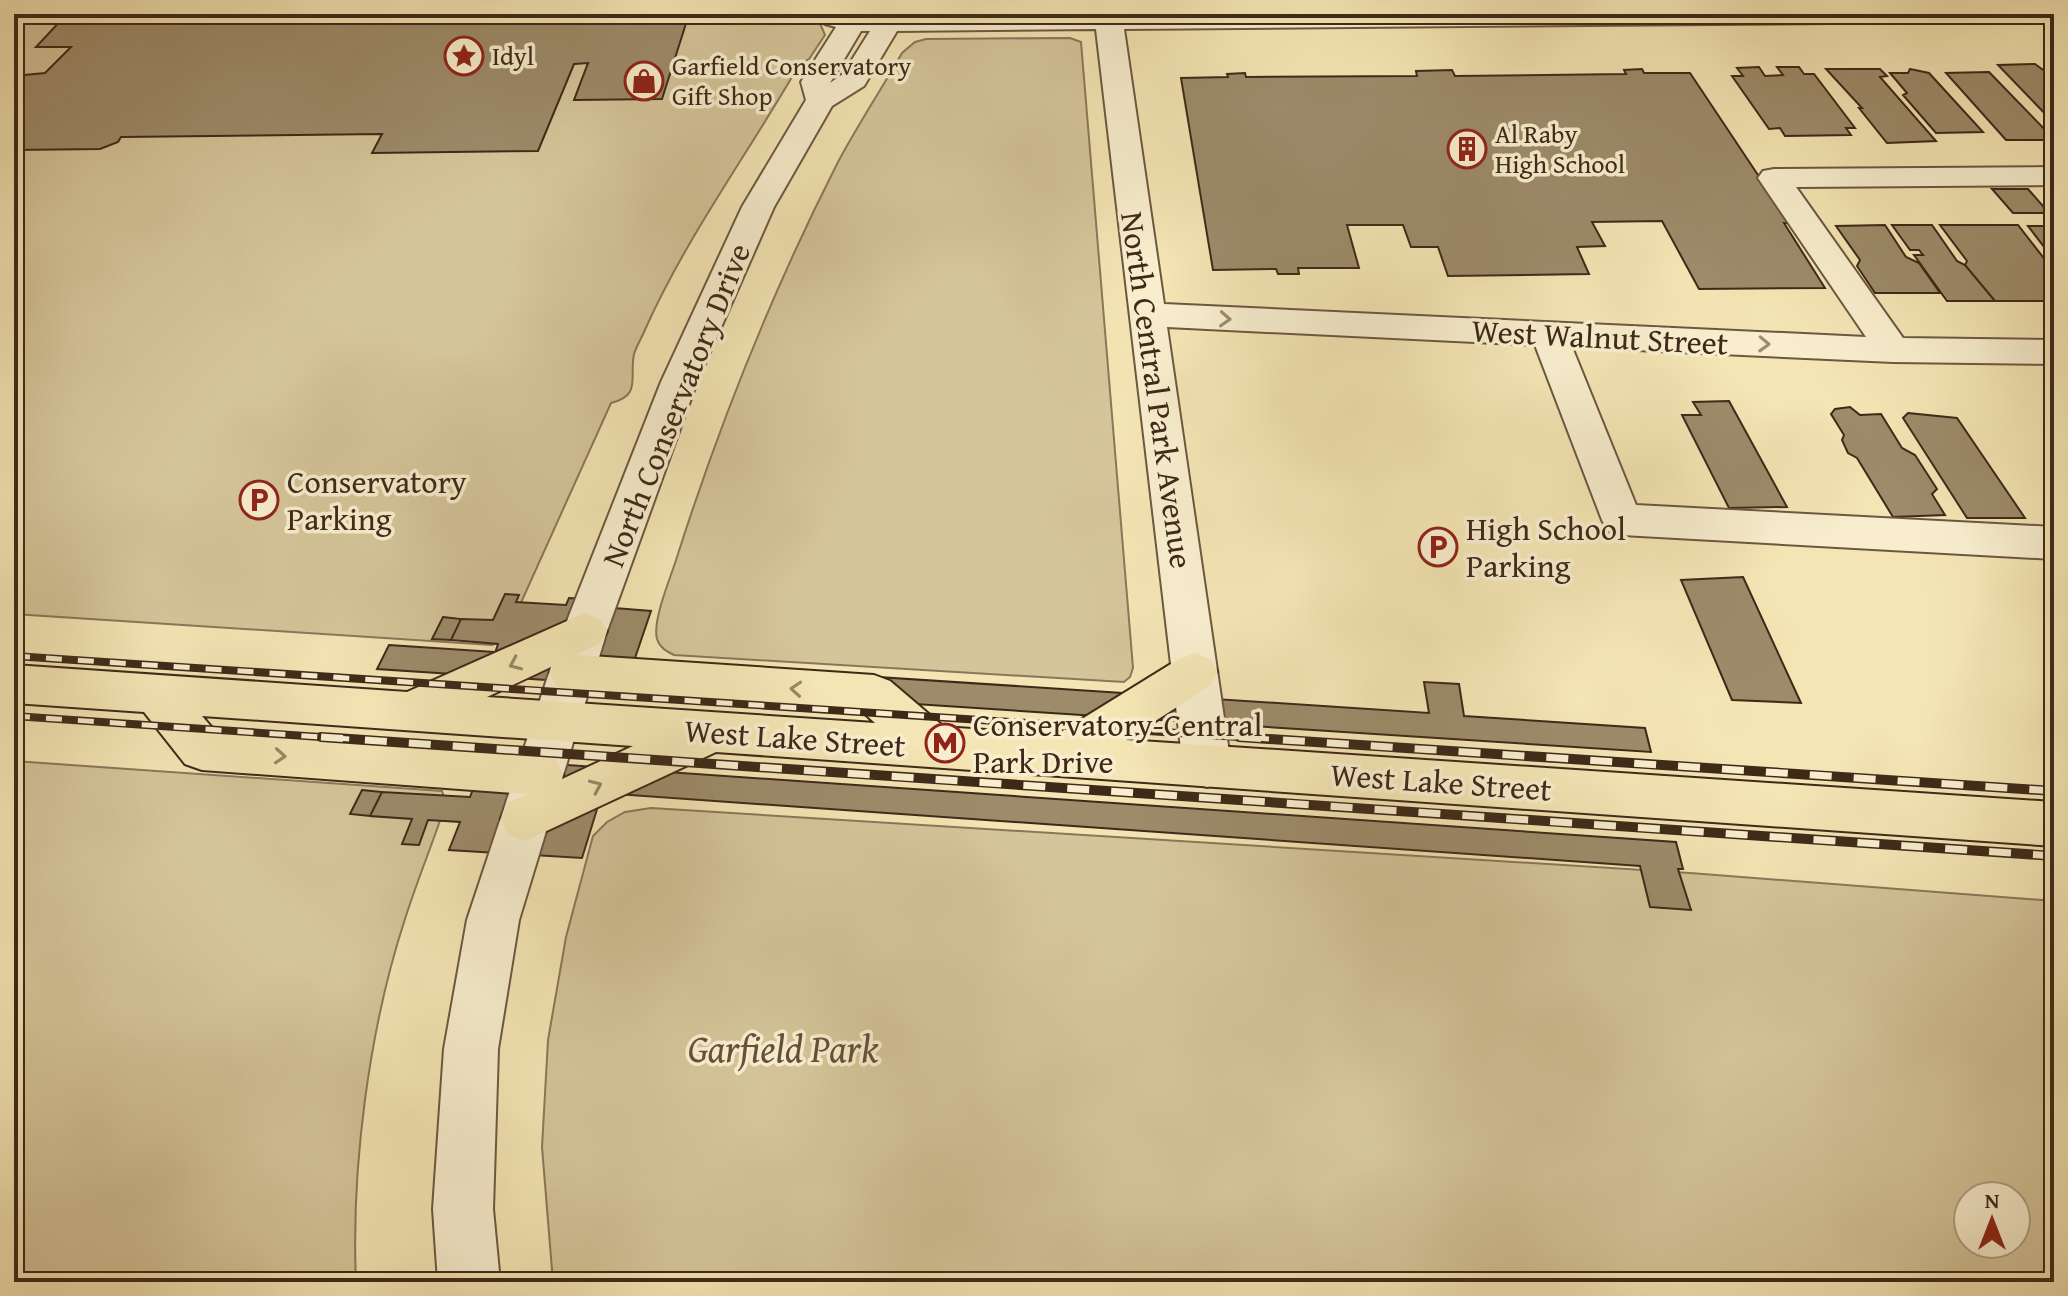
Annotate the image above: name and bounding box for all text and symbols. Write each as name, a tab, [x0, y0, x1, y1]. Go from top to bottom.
place icon: Idyl	[443, 35, 485, 77]
place label: Idyl	[492, 36, 534, 75]
place label: Garfield Conservatory Gift Shop	[672, 46, 911, 115]
shop icon: Garfield Conservatory Gift Shop	[623, 60, 665, 102]
place label: Al Raby High School	[1495, 114, 1625, 183]
building icon: Al Raby High School	[1446, 128, 1488, 170]
street label: North Central Park Avenue	[1109, 209, 1206, 571]
street label: North Conservatory Drive	[589, 236, 762, 574]
street label: West Walnut Street	[1471, 306, 1729, 367]
one-way arrow	[1219, 310, 1232, 327]
one-way arrow	[1758, 336, 1771, 353]
place label: Conservatory Parking	[287, 458, 467, 542]
parking icon: Conservatory Parking	[238, 479, 280, 521]
place label: High School Parking	[1466, 505, 1626, 589]
parking icon: High School Parking	[1417, 526, 1459, 568]
one-way arrow	[508, 654, 523, 670]
one-way arrow	[789, 681, 802, 698]
place label: Conservatory-Central Park Drive	[973, 701, 1262, 785]
street label: West Lake Street	[683, 706, 907, 769]
metro station icon: Conservatory-Central Park Drive	[924, 722, 966, 764]
one-way arrow	[274, 747, 287, 764]
street label: West Lake Street	[1329, 750, 1553, 813]
one-way arrow	[588, 780, 602, 796]
park label: Garfield Park	[688, 1020, 879, 1076]
north arrow	[1952, 1180, 2032, 1260]
text: N	[1985, 1184, 2000, 1216]

